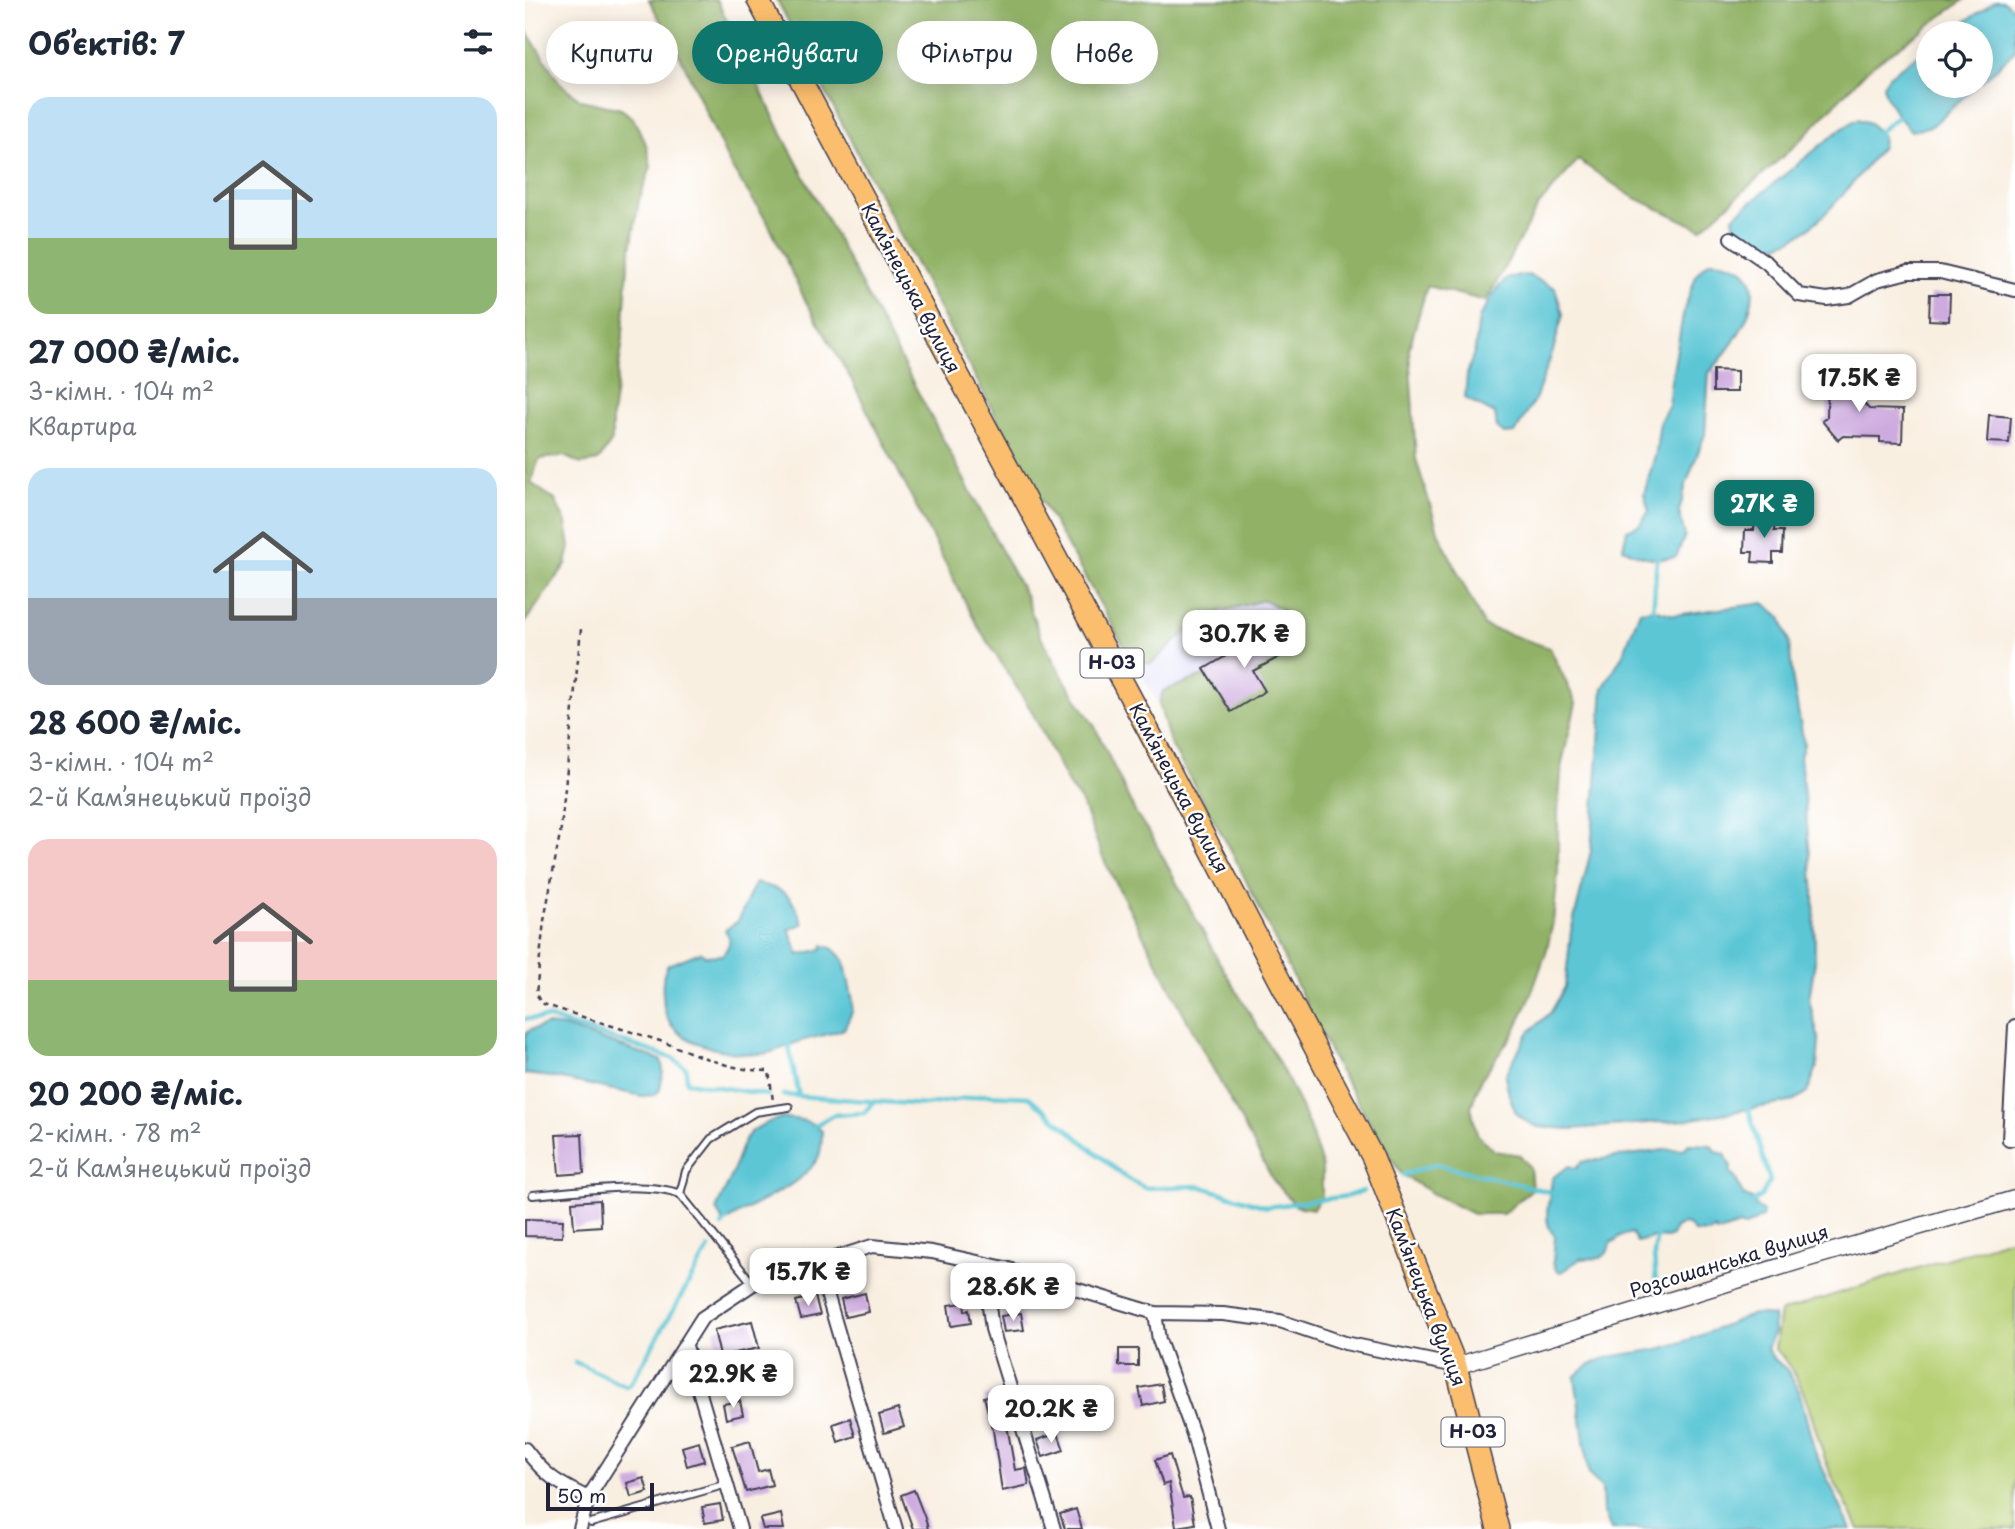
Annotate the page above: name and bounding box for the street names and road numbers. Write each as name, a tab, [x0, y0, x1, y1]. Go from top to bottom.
street label: Камʼянецька вулиця	[855, 197, 969, 378]
road number: Н-03	[1081, 648, 1143, 678]
street label: Камʼянецька вулиця	[1123, 697, 1237, 878]
street label: Камʼянецька вулиця	[1380, 1203, 1474, 1390]
street label: Розсошанська вулиця	[1626, 1216, 1832, 1304]
road number: Н-03	[1441, 1418, 1504, 1447]

